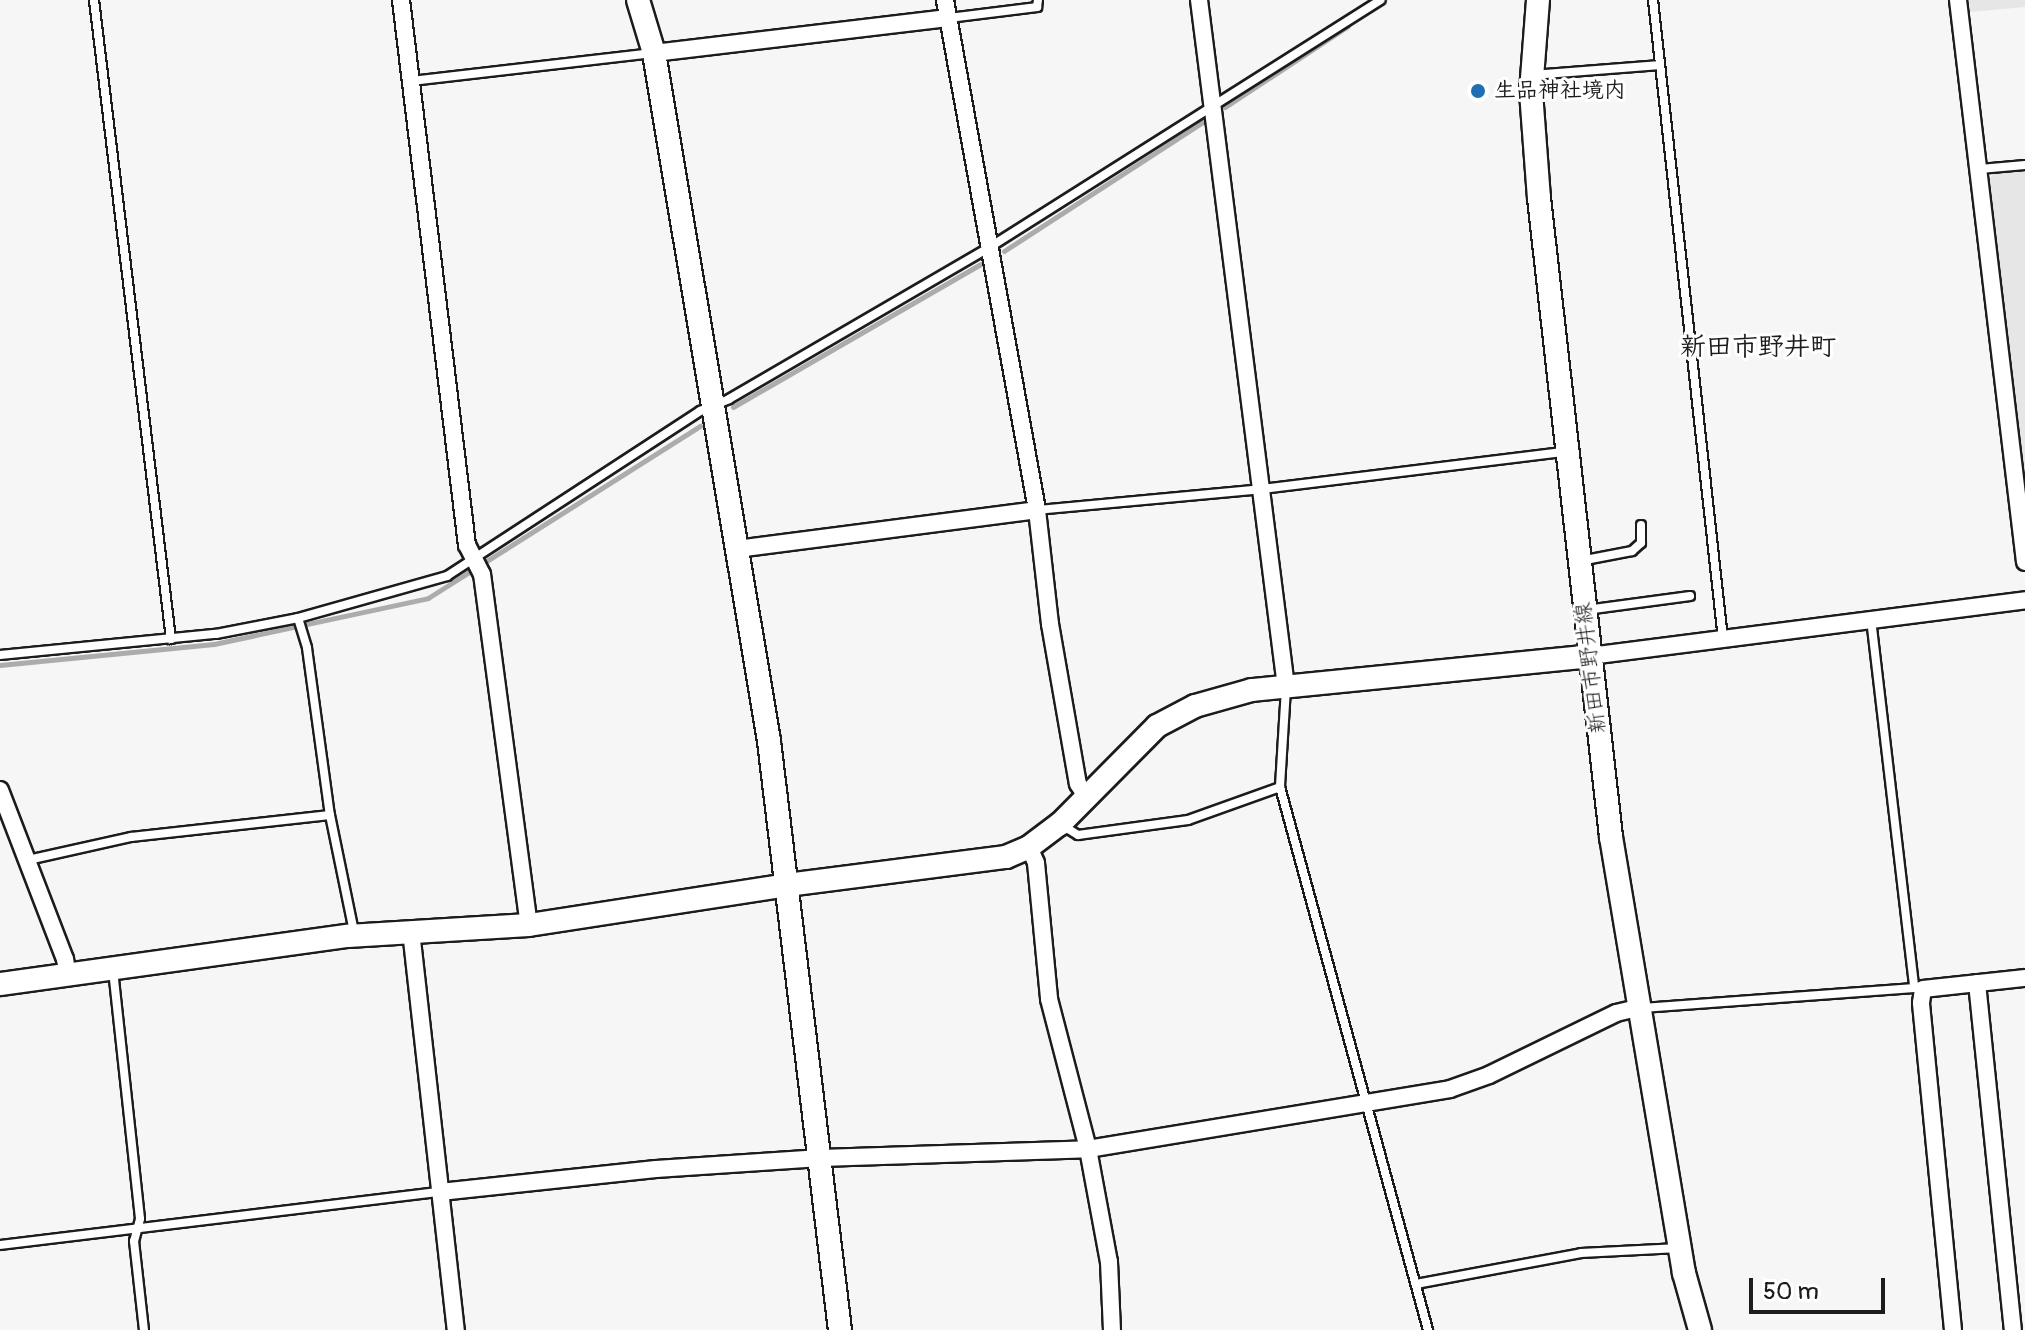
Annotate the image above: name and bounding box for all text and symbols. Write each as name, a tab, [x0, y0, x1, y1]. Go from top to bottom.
place label: 生品神社境内	[1494, 78, 1626, 104]
marker: 生品神社境内	[1469, 82, 1487, 100]
district label: 新田市野井町	[1680, 332, 1836, 364]
street label: 新田市野井線	[1570, 601, 1612, 735]
scale bar	[1753, 1262, 1889, 1312]
text: 50 m	[1763, 1277, 1819, 1306]

